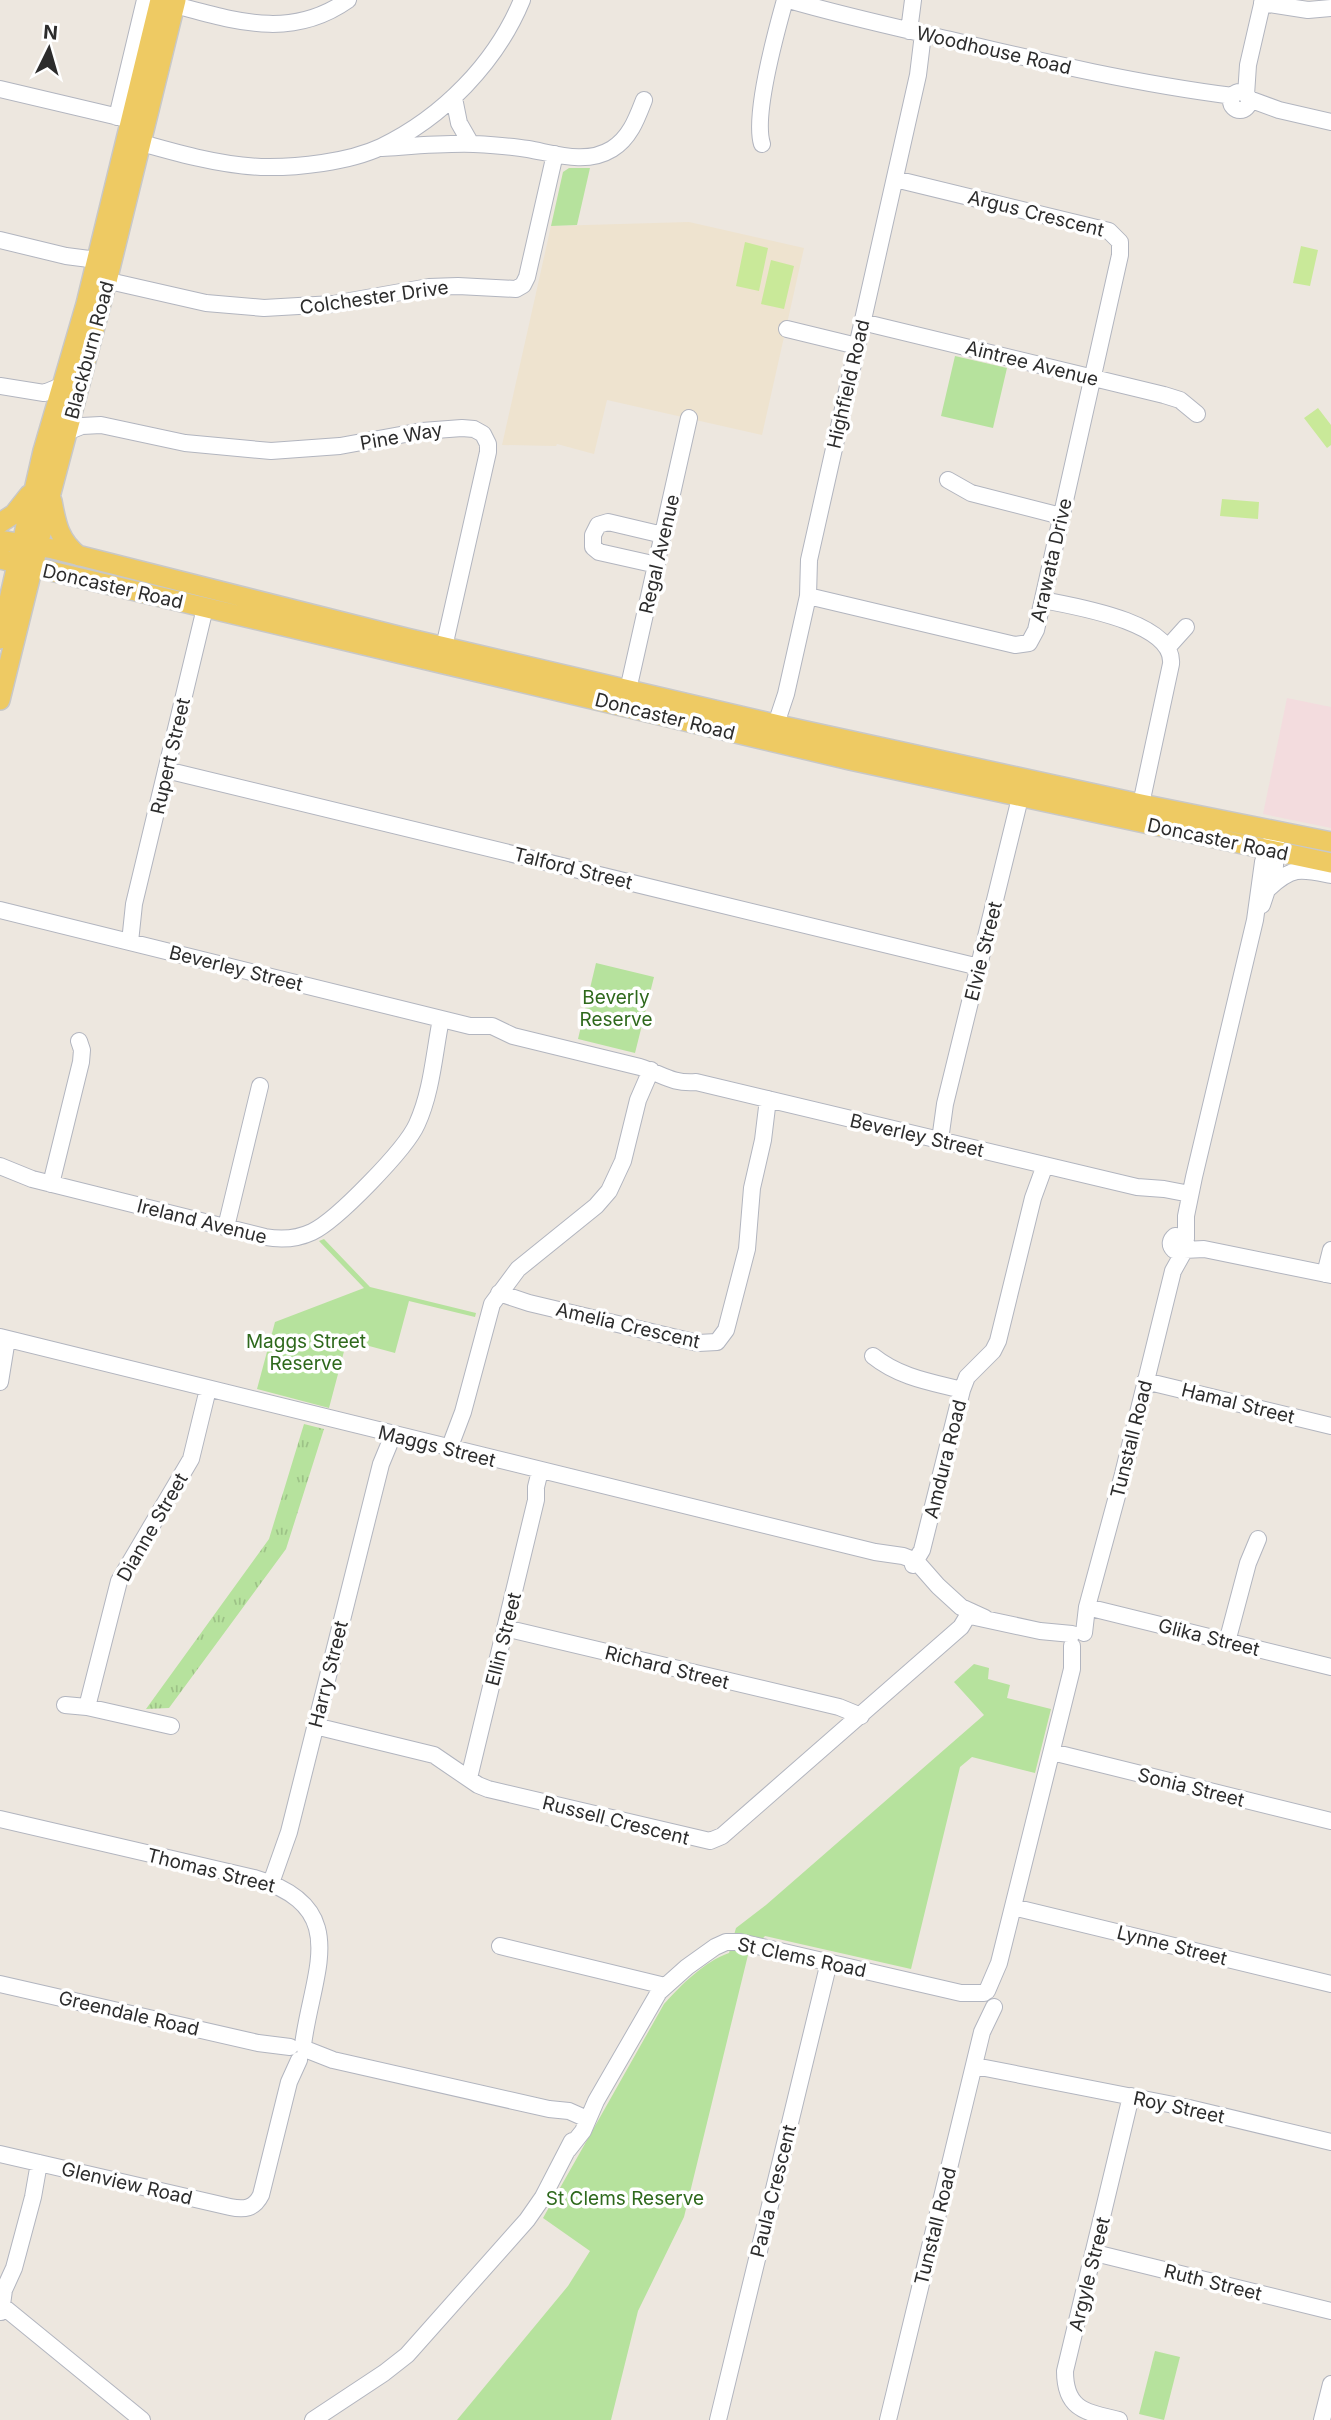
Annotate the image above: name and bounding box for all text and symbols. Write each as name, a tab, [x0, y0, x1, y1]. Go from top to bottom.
north arrow	[14, 14, 84, 84]
text: N	[42, 20, 59, 45]
street label: Woodhouse Road	[914, 21, 1074, 80]
street label: Argus Crescent	[965, 185, 1106, 242]
street label: Colchester Drive	[298, 276, 450, 319]
street label: Blackburn Road	[60, 279, 119, 422]
street label: Highfield Road	[822, 317, 875, 451]
street label: Aintree Avenue	[963, 336, 1101, 391]
street label: Pine Way	[358, 418, 444, 455]
street label: Regal Avenue	[635, 492, 684, 616]
street label: Arawata Drive	[1026, 496, 1077, 624]
street label: Doncaster Road	[40, 559, 185, 614]
street label: Doncaster Road	[592, 688, 737, 745]
street label: Rupert Street	[146, 696, 195, 817]
street label: Doncaster Road	[1145, 813, 1290, 866]
street label: Talford Street	[511, 843, 635, 894]
street label: Elvie Street	[960, 899, 1007, 1003]
street label: Beverley Street	[167, 941, 305, 996]
park label: Beverly Reserve	[580, 986, 652, 1031]
street label: Beverley Street	[848, 1109, 986, 1162]
street label: Ireland Avenue	[134, 1194, 269, 1249]
street label: Amelia Crescent	[554, 1298, 702, 1353]
park label: Maggs Street Reserve	[246, 1330, 366, 1375]
street label: Tunstall Road	[1106, 1378, 1157, 1500]
street label: Hamal Street	[1179, 1378, 1297, 1429]
street label: Amdura Road	[920, 1397, 971, 1521]
street label: Maggs Street	[376, 1421, 498, 1472]
street label: Dianne Street	[112, 1469, 193, 1586]
street label: Ellin Street	[481, 1590, 526, 1688]
street label: Glika Street	[1156, 1614, 1262, 1661]
street label: Harry Street	[304, 1618, 353, 1730]
street label: Richard Street	[602, 1641, 731, 1694]
street label: Sonia Street	[1135, 1763, 1247, 1812]
street label: Russell Crescent	[540, 1791, 692, 1850]
street label: Thomas Street	[144, 1843, 277, 1898]
street label: Lynne Street	[1114, 1921, 1229, 1970]
street label: St Clems Road	[735, 1933, 868, 1982]
street label: Greendale Road	[56, 1986, 201, 2041]
street label: Roy Street	[1131, 2087, 1227, 2128]
street label: Paula Crescent	[746, 2122, 801, 2260]
street label: Glenview Road	[59, 2157, 195, 2210]
street label: Tunstall Road	[910, 2165, 961, 2287]
park label: St Clems Reserve	[546, 2187, 704, 2210]
street label: Argyle Street	[1064, 2215, 1115, 2334]
street label: Ruth Street	[1162, 2259, 1264, 2306]

